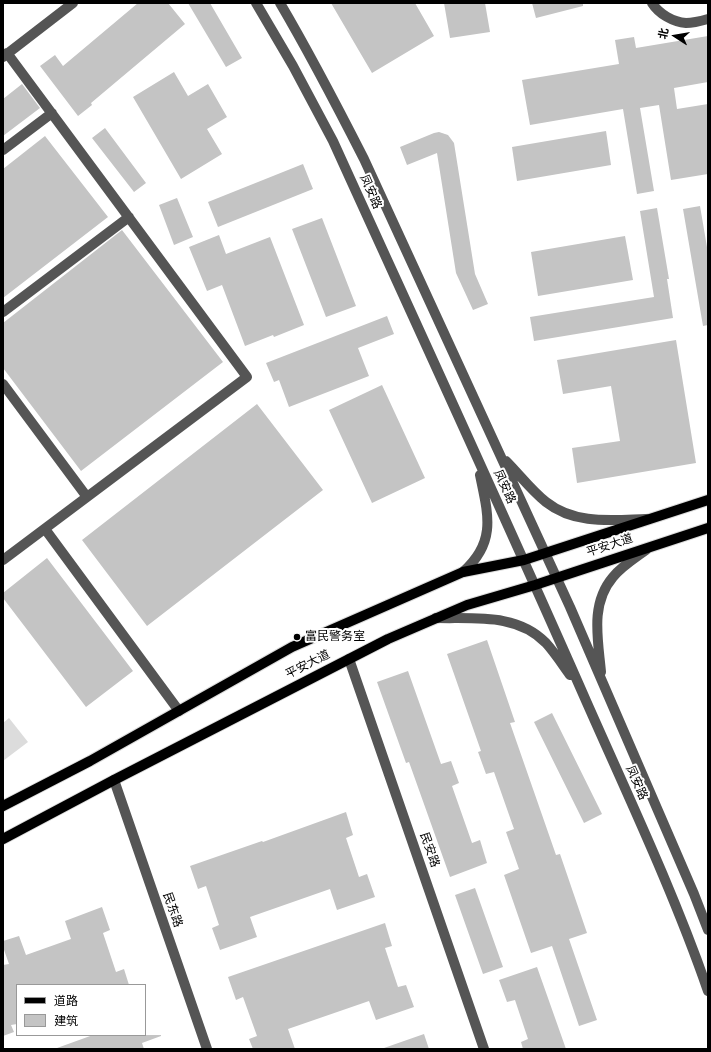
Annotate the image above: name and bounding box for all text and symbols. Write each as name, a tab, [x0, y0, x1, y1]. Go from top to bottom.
north arrow	[655, 16, 695, 56]
text: 北	[654, 26, 672, 41]
street label: 凤安路	[356, 173, 384, 211]
street label: 凤安路	[490, 468, 518, 506]
street label: 平安大道	[585, 532, 635, 560]
place label: 富民警务室	[305, 630, 365, 644]
marker: 富民警务室	[292, 632, 302, 642]
street label: 平安大道	[283, 648, 333, 682]
street label: 凤安路	[622, 764, 650, 802]
street label: 民安路	[416, 831, 442, 869]
street label: 民东路	[159, 891, 185, 929]
legend	[16, 984, 146, 1036]
text: 道路	[54, 991, 78, 1010]
text: 建筑	[54, 1011, 78, 1030]

